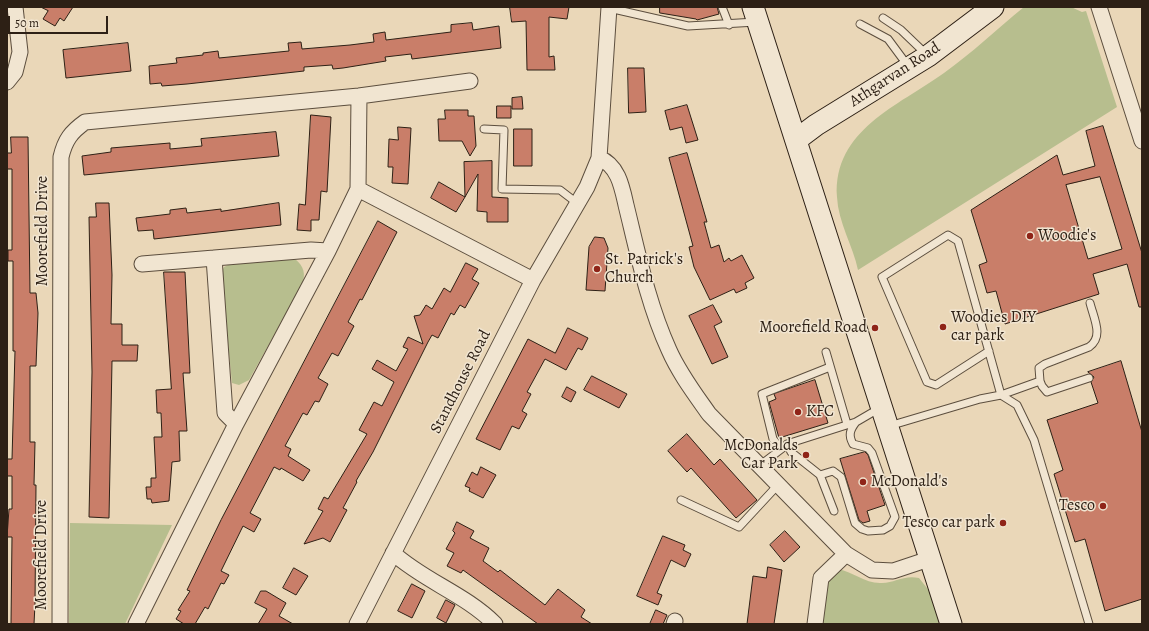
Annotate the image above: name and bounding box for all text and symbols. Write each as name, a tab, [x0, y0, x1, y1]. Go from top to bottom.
scale bar	[10, 8, 110, 34]
text: 50 m	[15, 15, 39, 31]
street label: Athgarvan Road	[846, 39, 944, 111]
street label: Moorefield Drive	[33, 176, 53, 286]
place label: Woodie's	[1038, 226, 1096, 246]
marker: Woodie's	[1025, 231, 1035, 241]
place label: St. Patrick's Church	[605, 250, 683, 288]
marker: St. Patrick's Church	[592, 264, 602, 274]
place label: Woodies DIY car park	[951, 308, 1036, 346]
place label: Moorefield Road	[759, 318, 867, 338]
marker: Woodies DIY car park	[938, 322, 948, 332]
marker: Moorefield Road	[870, 323, 880, 333]
street label: Standhouse Road	[427, 327, 495, 437]
place label: KFC	[806, 402, 834, 422]
marker: KFC	[793, 407, 803, 417]
place label: McDonalds Car Park	[724, 436, 798, 474]
marker: McDonalds Car Park	[801, 450, 811, 460]
place label: McDonald's	[871, 472, 948, 492]
marker: McDonald's	[858, 477, 868, 487]
place label: Tesco	[1059, 496, 1095, 516]
street label: Moorefield Drive	[32, 500, 52, 610]
marker: Tesco	[1098, 501, 1108, 511]
place label: Tesco car park	[903, 513, 995, 533]
marker: Tesco car park	[998, 518, 1008, 528]

